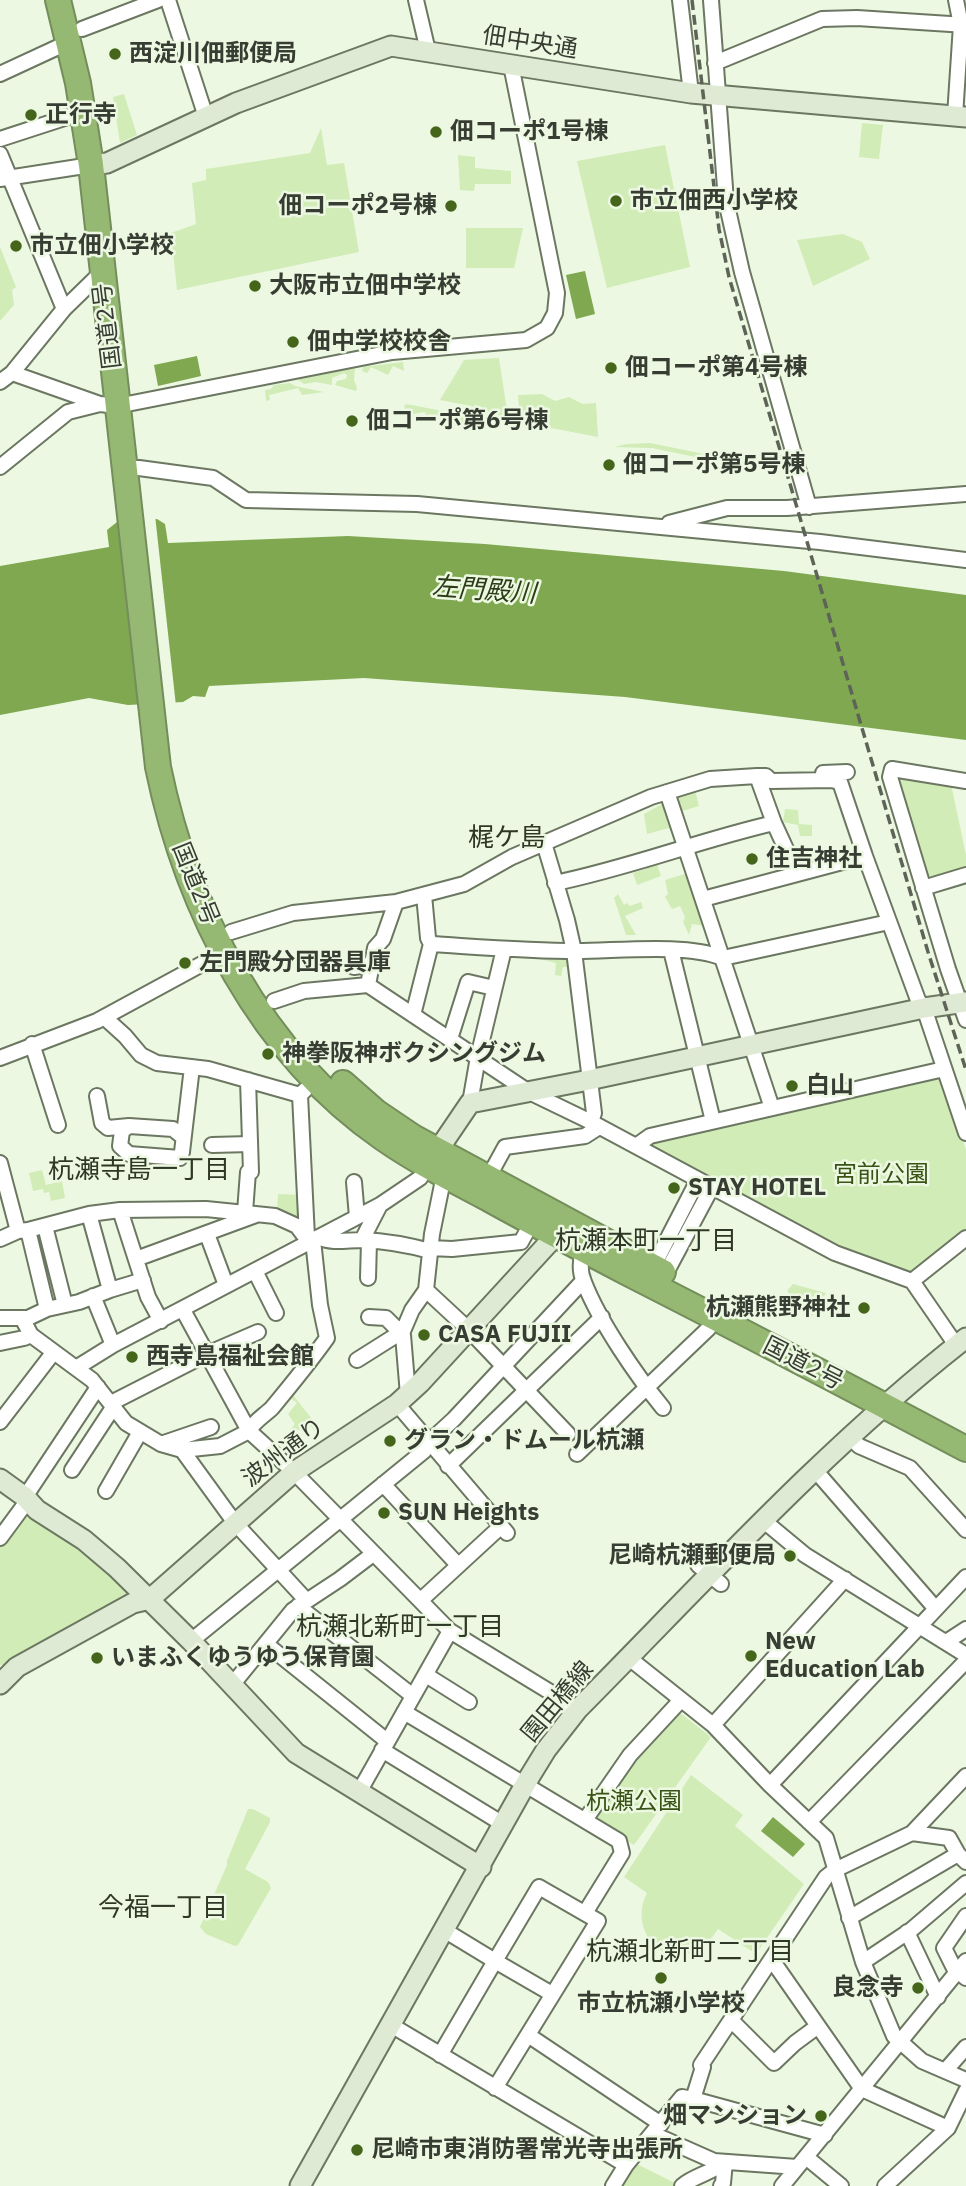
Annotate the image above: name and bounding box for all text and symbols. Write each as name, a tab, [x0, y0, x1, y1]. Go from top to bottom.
street label: 佃中央通	[480, 21, 580, 65]
place label: 西淀川佃郵便局	[129, 40, 297, 68]
marker: 西淀川佃郵便局	[107, 46, 123, 62]
place label: 正行寺	[45, 101, 117, 129]
marker: 正行寺	[23, 107, 39, 123]
place label: 佃コーポ1号棟	[450, 118, 608, 146]
marker: 佃コーポ1号棟	[428, 124, 444, 140]
place label: 市立佃西小学校	[630, 187, 798, 215]
place label: 佃コーポ2号棟	[279, 192, 437, 220]
marker: 市立佃西小学校	[608, 193, 624, 209]
marker: 佃コーポ2号棟	[443, 198, 459, 214]
place label: 市立佃小学校	[30, 232, 174, 260]
marker: 市立佃小学校	[8, 238, 24, 254]
place label: 大阪市立佃中学校	[269, 272, 461, 300]
marker: 大阪市立佃中学校	[247, 278, 263, 294]
street label: 国道2号	[88, 281, 128, 371]
place label: 佃中学校校舎	[307, 328, 451, 356]
marker: 佃中学校校舎	[285, 334, 301, 350]
place label: 佃コーポ第4号棟	[625, 354, 807, 382]
marker: 佃コーポ第4号棟	[603, 360, 619, 376]
place label: 佃コーポ第6号棟	[366, 407, 548, 435]
marker: 佃コーポ第6号棟	[344, 413, 360, 429]
place label: 佃コーポ第5号棟	[623, 451, 805, 479]
marker: 佃コーポ第5号棟	[601, 457, 617, 473]
water label: 左門殿川	[431, 572, 537, 610]
district label: 梶ケ島	[468, 822, 546, 854]
street label: 国道2号	[165, 839, 225, 929]
place label: 住吉神社	[766, 845, 862, 873]
marker: 住吉神社	[744, 851, 760, 867]
place label: 左門殿分団器具庫	[199, 949, 391, 977]
marker: 左門殿分団器具庫	[177, 955, 193, 971]
place label: 神拳阪神ボクシングジム	[282, 1040, 546, 1068]
marker: 神拳阪神ボクシングジム	[260, 1046, 276, 1062]
place label: 白山	[806, 1072, 854, 1100]
marker: 白山	[784, 1078, 800, 1094]
district label: 杭瀬寺島一丁目	[48, 1154, 230, 1186]
park label: 宮前公園	[833, 1161, 929, 1189]
place label: STAY HOTEL	[688, 1174, 826, 1202]
marker: STAY HOTEL	[666, 1180, 682, 1196]
district label: 杭瀬本町一丁目	[555, 1225, 737, 1257]
place label: 杭瀬熊野神社	[706, 1294, 850, 1322]
marker: 杭瀬熊野神社	[856, 1300, 872, 1316]
place label: CASA FUJII	[438, 1321, 571, 1349]
marker: CASA FUJII	[416, 1327, 432, 1343]
street label: 国道2号	[758, 1332, 848, 1396]
place label: 西寺島福祉会館	[146, 1343, 314, 1371]
marker: 西寺島福祉会館	[124, 1349, 140, 1365]
street label: 波州通り	[237, 1413, 331, 1493]
place label: グラン・ドムール杭瀬	[404, 1427, 644, 1455]
marker: グラン・ドムール杭瀬	[382, 1433, 398, 1449]
place label: SUN Heights	[398, 1499, 539, 1527]
marker: SUN Heights	[376, 1505, 392, 1521]
place label: 尼崎杭瀬郵便局	[608, 1542, 776, 1570]
marker: 尼崎杭瀬郵便局	[782, 1548, 798, 1564]
district label: 杭瀬北新町一丁目	[296, 1611, 504, 1643]
place label: New Education Lab	[765, 1628, 925, 1684]
place label: いまふくゆうゆう保育園	[111, 1644, 375, 1672]
marker: New Education Lab	[743, 1648, 759, 1664]
marker: いまふくゆうゆう保育園	[89, 1650, 105, 1666]
street label: 園田橋線	[516, 1656, 600, 1748]
park label: 杭瀬公園	[586, 1788, 682, 1816]
district label: 今福一丁目	[98, 1892, 228, 1924]
district label: 杭瀬北新町二丁目	[586, 1936, 794, 1968]
marker: 市立杭瀬小学校	[653, 1970, 669, 1986]
place label: 良念寺	[832, 1974, 904, 2002]
marker: 良念寺	[910, 1980, 926, 1996]
place label: 市立杭瀬小学校	[577, 1990, 745, 2018]
place label: 畑マンション	[663, 2102, 807, 2130]
marker: 畑マンション	[813, 2108, 829, 2124]
place label: 尼崎市東消防署常光寺出張所	[371, 2136, 683, 2164]
marker: 尼崎市東消防署常光寺出張所	[349, 2142, 365, 2158]

